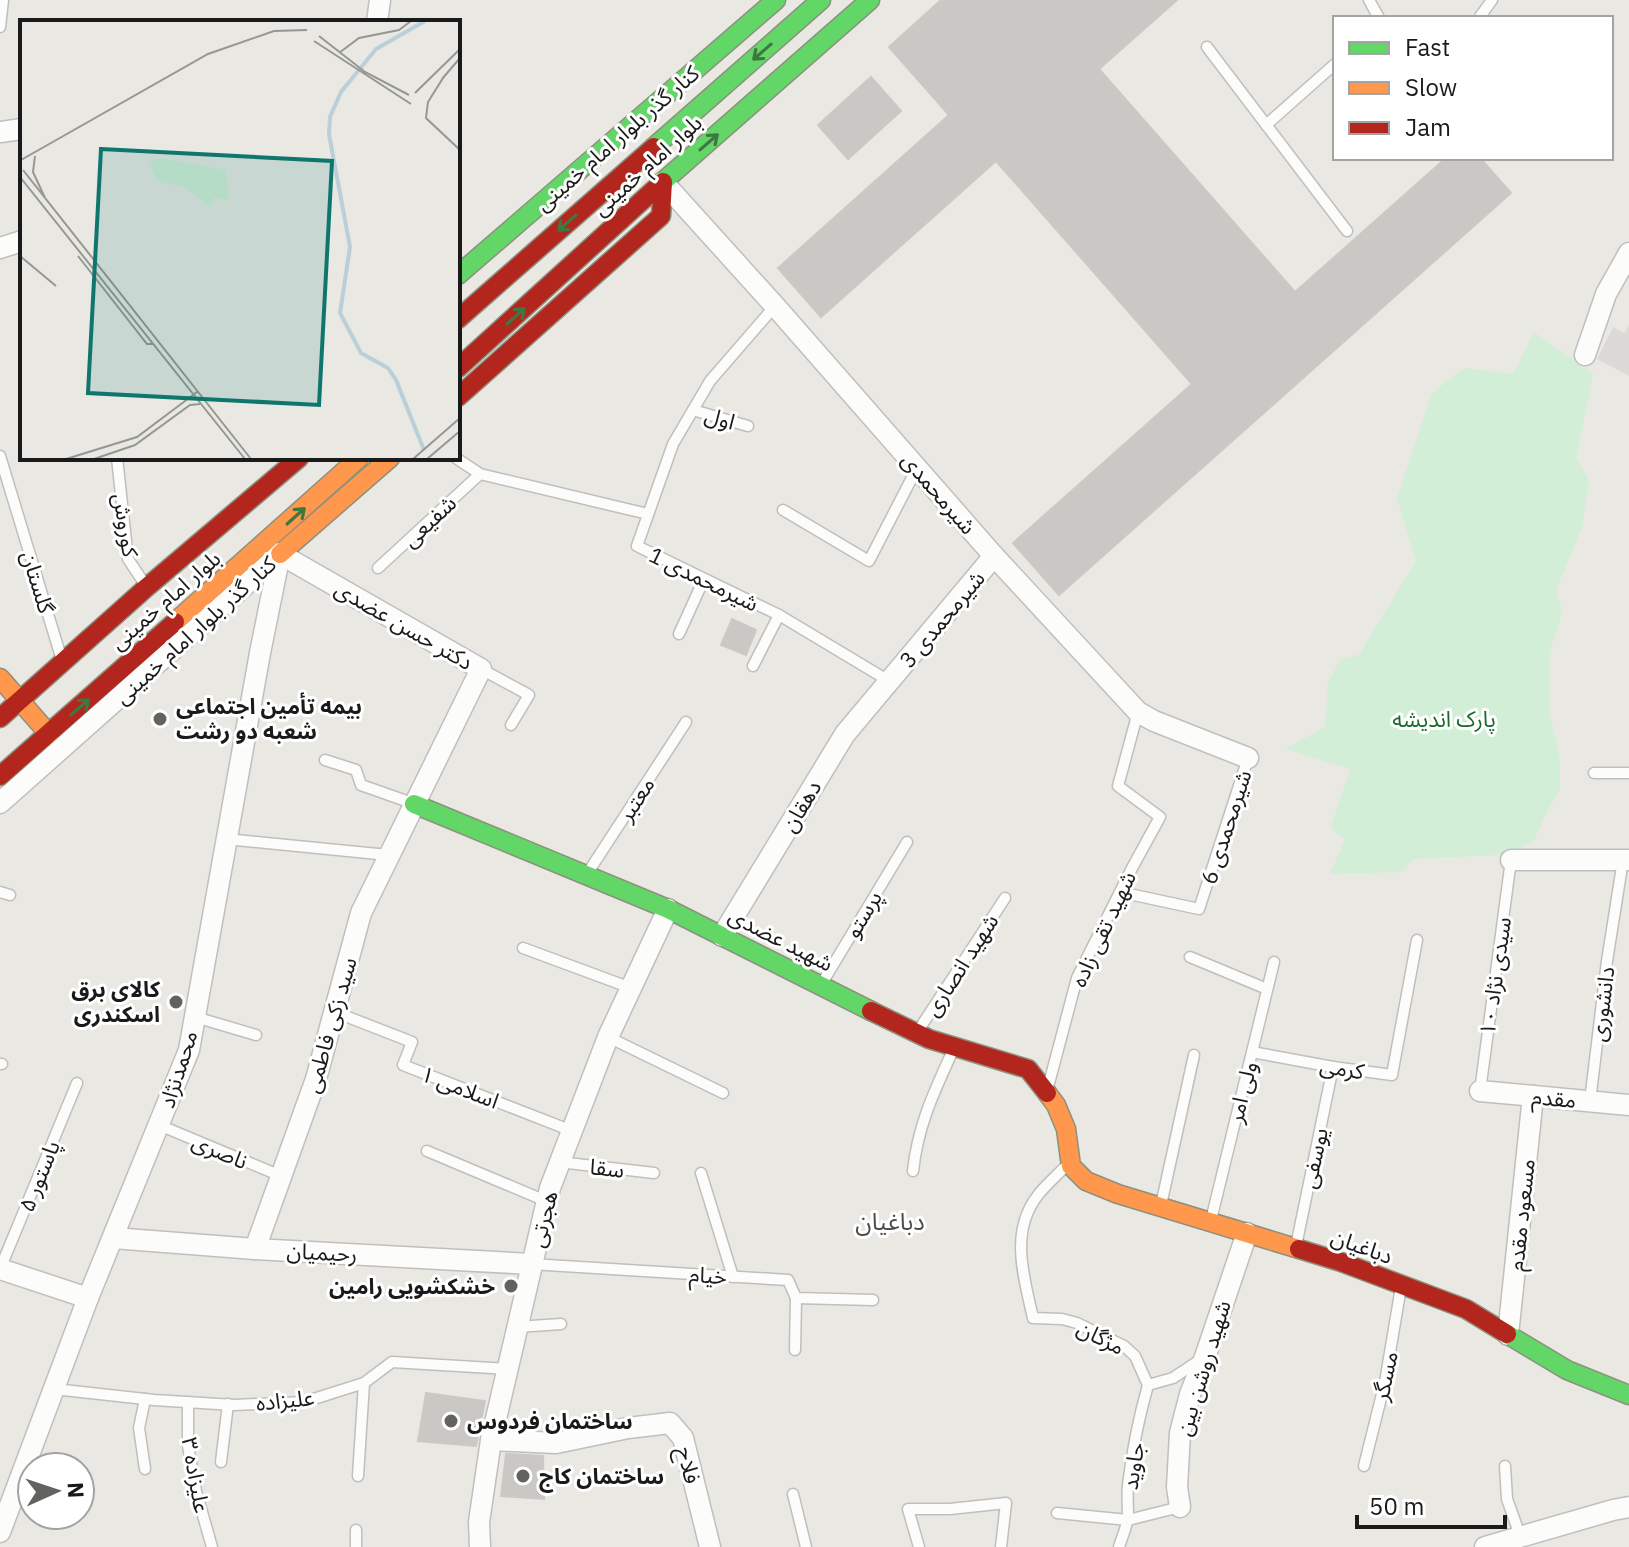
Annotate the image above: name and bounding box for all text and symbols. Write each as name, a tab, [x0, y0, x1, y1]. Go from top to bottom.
legend	[1333, 16, 1613, 160]
inset map	[20, 20, 460, 460]
text: Fast	[1405, 31, 1450, 63]
one-way arrow	[752, 42, 773, 60]
street label: کنار گذر بلوار امام خمینی	[530, 60, 704, 216]
text: Slow	[1405, 71, 1457, 103]
street label: بلوار امام خمینی	[587, 109, 707, 221]
text: Jam	[1405, 111, 1451, 143]
one-way arrow	[699, 133, 719, 151]
one-way arrow	[557, 214, 577, 232]
one-way arrow	[505, 307, 525, 325]
street label: اول	[702, 399, 739, 436]
street label: شیرمحمدی	[896, 445, 983, 540]
street label: شفیعی	[395, 488, 462, 553]
street label: کوروش	[107, 491, 146, 560]
one-way arrow	[285, 507, 305, 525]
street label: شیرمحمدی 1	[645, 540, 764, 618]
street label: بلوار امام خمینی	[103, 543, 228, 658]
street label: گلستان	[15, 547, 62, 618]
street label: کنار گذر بلوار امام خمینی	[108, 549, 284, 712]
street label: شیرمحمدی 3	[892, 564, 991, 673]
street label: دکتر حسن عضدی	[330, 573, 479, 676]
place label: بیمه تأمین اجتماعی شعبه دو رشت	[176, 691, 362, 745]
one-way arrow	[70, 698, 90, 716]
park label: پارک اندیشه	[1392, 704, 1496, 734]
marker: بیمه تأمین اجتماعی شعبه دو رشت	[151, 710, 169, 728]
street label: شیرمحمدی 6	[1193, 766, 1258, 888]
street label: معتبر	[610, 771, 661, 827]
street label: دهقان	[774, 774, 827, 837]
street label: شهید تقی زاده	[1063, 866, 1142, 991]
street label: پرستو	[837, 885, 889, 943]
street label: شهید عضدی	[724, 900, 839, 977]
street label: شهید انصاری	[917, 908, 1005, 1022]
street label: سیدی نژاد ۱۰	[1472, 915, 1517, 1037]
street label: سید زکی فاطمی	[296, 954, 363, 1096]
street label: دانشوری	[1583, 965, 1620, 1043]
place label: کالای برق اسکندری	[71, 974, 161, 1028]
marker: کالای برق اسکندری	[167, 993, 185, 1011]
street label: محمدنژاد	[151, 1026, 204, 1111]
street label: کرمی	[1318, 1050, 1367, 1085]
street label: اسلامی ۱	[417, 1058, 503, 1115]
street label: ولی امر	[1220, 1058, 1263, 1127]
street label: مقدم	[1530, 1081, 1578, 1117]
street label: یوسفی	[1293, 1125, 1334, 1191]
street label: ناصری	[188, 1126, 252, 1175]
street label: پاستور ۵	[11, 1136, 67, 1216]
street label: سقا	[588, 1151, 626, 1184]
street label: مسعود مقدم	[1500, 1157, 1544, 1273]
street label: هجرتی	[521, 1187, 564, 1250]
district label: دباغیان	[855, 1205, 925, 1237]
street label: دباغیان	[1327, 1221, 1397, 1270]
street label: رحیمیان	[286, 1235, 358, 1268]
street label: خیام	[688, 1259, 728, 1293]
place label: خشکشویی رامین	[329, 1271, 495, 1300]
marker: خشکشویی رامین	[502, 1277, 520, 1295]
street label: شهید روشن بین	[1168, 1297, 1237, 1439]
street label: مژگان	[1072, 1312, 1130, 1361]
street label: مسگر	[1365, 1348, 1404, 1404]
street label: علیزاده	[254, 1382, 316, 1417]
place label: ساختمان فردوس	[467, 1406, 633, 1435]
marker: ساختمان فردوس	[442, 1412, 460, 1430]
street label: علیزاده ۳	[176, 1435, 217, 1515]
street label: جاوید	[1114, 1440, 1151, 1492]
street label: فلاح	[668, 1443, 708, 1487]
north arrow	[16, 1451, 96, 1531]
place label: ساختمان کاج	[539, 1461, 664, 1493]
marker: ساختمان کاج	[514, 1467, 532, 1485]
scale bar	[1357, 1479, 1505, 1529]
text: N	[62, 1481, 91, 1499]
text: 50 m	[1369, 1490, 1424, 1522]

